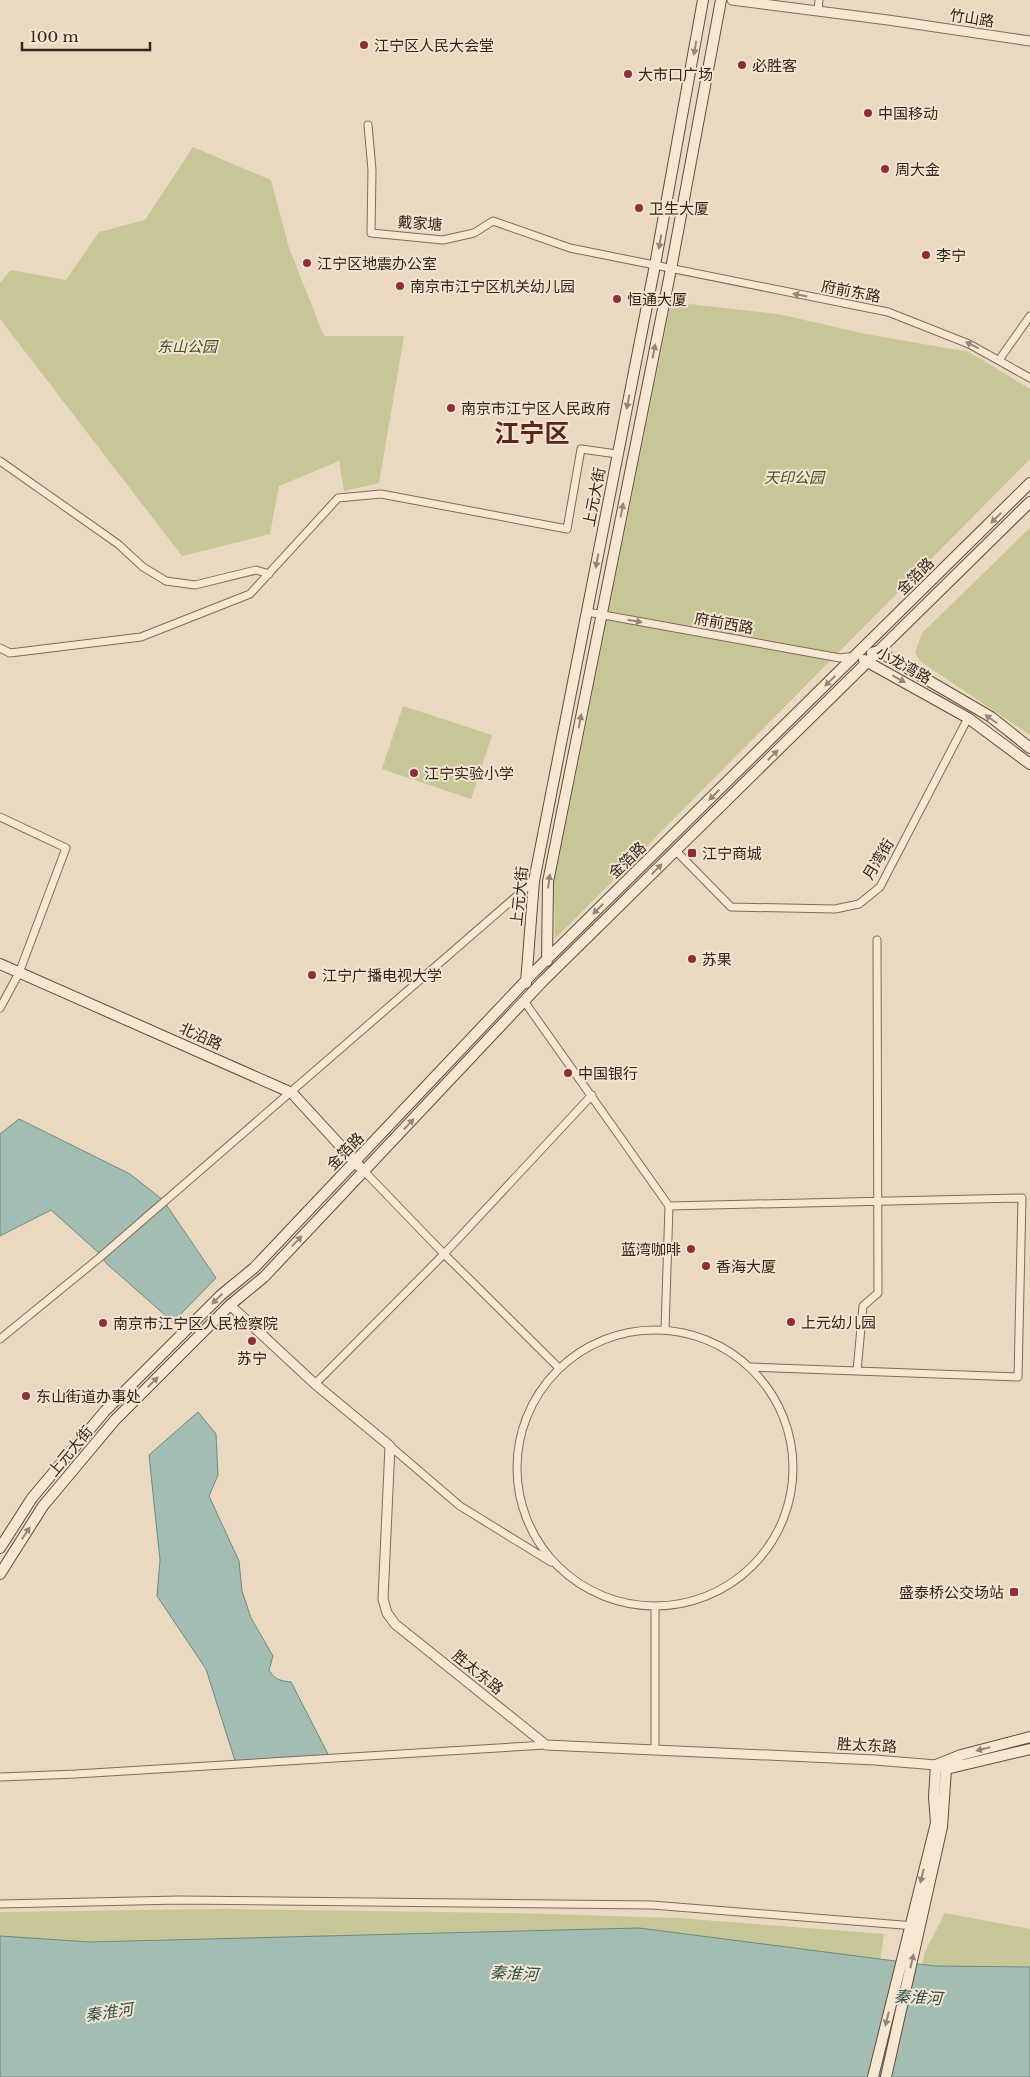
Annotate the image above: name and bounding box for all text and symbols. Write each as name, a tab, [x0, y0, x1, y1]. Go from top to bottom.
street label: 竹山路	[948, 5, 996, 31]
scale bar	[22, 20, 150, 52]
text: 100 m	[30, 27, 79, 46]
place label: 江宁区人民大会堂	[374, 36, 494, 55]
marker: 江宁区人民大会堂	[358, 39, 370, 51]
one-way arrow	[690, 40, 698, 56]
place label: 必胜客	[752, 56, 797, 75]
marker: 必胜客	[736, 59, 748, 71]
place label: 大市口广场	[638, 65, 713, 84]
marker: 大市口广场	[622, 68, 634, 80]
place label: 中国移动	[878, 104, 938, 123]
marker: 中国移动	[862, 107, 874, 119]
place label: 周大金	[895, 160, 940, 179]
marker: 周大金	[879, 163, 891, 175]
place label: 卫生大厦	[649, 199, 709, 218]
marker: 卫生大厦	[633, 202, 645, 214]
street label: 戴家塘	[397, 212, 443, 234]
one-way arrow	[655, 235, 663, 251]
place label: 李宁	[936, 246, 966, 265]
marker: 李宁	[920, 249, 932, 261]
place label: 江宁区地震办公室	[317, 254, 437, 273]
marker: 江宁区地震办公室	[301, 257, 313, 269]
street label: 府前东路	[820, 276, 882, 306]
place label: 南京市江宁区机关幼儿园	[410, 277, 575, 296]
marker: 南京市江宁区机关幼儿园	[394, 280, 406, 292]
place label: 恒通大厦	[627, 290, 687, 309]
one-way arrow	[792, 291, 808, 299]
marker: 恒通大厦	[611, 293, 623, 305]
park label: 东山公园	[157, 337, 219, 356]
one-way arrow	[965, 341, 979, 349]
one-way arrow	[650, 343, 658, 359]
one-way arrow	[624, 394, 632, 409]
place label: 南京市江宁区人民政府	[461, 399, 611, 418]
marker: 南京市江宁区人民政府	[445, 402, 457, 414]
district label: 江宁区	[494, 418, 570, 449]
street label: 上元大街	[579, 466, 609, 528]
park label: 天印公园	[764, 468, 826, 487]
one-way arrow	[619, 502, 627, 518]
one-way arrow	[990, 512, 1002, 524]
street label: 金箔路	[892, 553, 938, 599]
one-way arrow	[592, 554, 600, 570]
street label: 府前西路	[693, 608, 755, 638]
one-way arrow	[627, 617, 642, 625]
street label: 小龙湾路	[873, 642, 935, 688]
one-way arrow	[824, 675, 836, 687]
one-way arrow	[892, 675, 905, 684]
one-way arrow	[577, 713, 585, 729]
one-way arrow	[985, 714, 998, 724]
one-way arrow	[766, 749, 778, 761]
place label: 江宁实验小学	[424, 764, 514, 783]
marker: 江宁实验小学	[408, 767, 420, 779]
one-way arrow	[708, 789, 720, 801]
street label: 月湾街	[858, 835, 898, 883]
street label: 金箔路	[604, 838, 650, 882]
place label: 江宁商城	[702, 844, 762, 863]
marker: 江宁商城	[686, 847, 698, 859]
one-way arrow	[651, 863, 663, 875]
street label: 上元大街	[506, 865, 532, 927]
one-way arrow	[545, 872, 553, 888]
one-way arrow	[592, 903, 604, 915]
place label: 苏果	[702, 950, 732, 969]
marker: 苏果	[686, 953, 698, 965]
place label: 江宁广播电视大学	[322, 966, 442, 985]
marker: 江宁广播电视大学	[306, 969, 318, 981]
street label: 北沿路	[177, 1018, 225, 1054]
place label: 中国银行	[578, 1064, 638, 1083]
marker: 中国银行	[562, 1067, 574, 1079]
one-way arrow	[403, 1118, 415, 1130]
street label: 金箔路	[323, 1128, 367, 1174]
one-way arrow	[291, 1236, 303, 1248]
place label: 蓝湾咖啡	[621, 1240, 681, 1259]
marker: 蓝湾咖啡	[685, 1243, 697, 1255]
place label: 香海大厦	[716, 1257, 776, 1276]
marker: 香海大厦	[700, 1260, 712, 1272]
one-way arrow	[211, 1293, 223, 1305]
place label: 上元幼儿园	[801, 1313, 876, 1332]
place label: 南京市江宁区人民检察院	[113, 1314, 278, 1333]
marker: 上元幼儿园	[785, 1316, 797, 1328]
marker: 南京市江宁区人民检察院	[97, 1317, 109, 1329]
marker: 苏宁	[246, 1335, 258, 1347]
place label: 苏宁	[237, 1349, 267, 1368]
one-way arrow	[147, 1376, 159, 1388]
place label: 东山街道办事处	[36, 1387, 141, 1406]
marker: 东山街道办事处	[20, 1390, 32, 1402]
street label: 上元大街	[43, 1422, 97, 1480]
one-way arrow	[22, 1526, 31, 1539]
place label: 盛泰桥公交场站	[899, 1583, 1004, 1602]
marker: 盛泰桥公交场站	[1008, 1586, 1020, 1598]
street label: 胜太东路	[449, 1646, 507, 1698]
street label: 胜太东路	[837, 1734, 897, 1756]
one-way arrow	[975, 1746, 990, 1754]
one-way arrow	[918, 1868, 926, 1883]
one-way arrow	[908, 1954, 916, 1969]
water label: 秦淮河	[490, 1962, 541, 1984]
water label: 秦淮河	[894, 1986, 945, 2008]
water label: 秦淮河	[84, 1998, 137, 2025]
one-way arrow	[883, 2011, 891, 2026]

